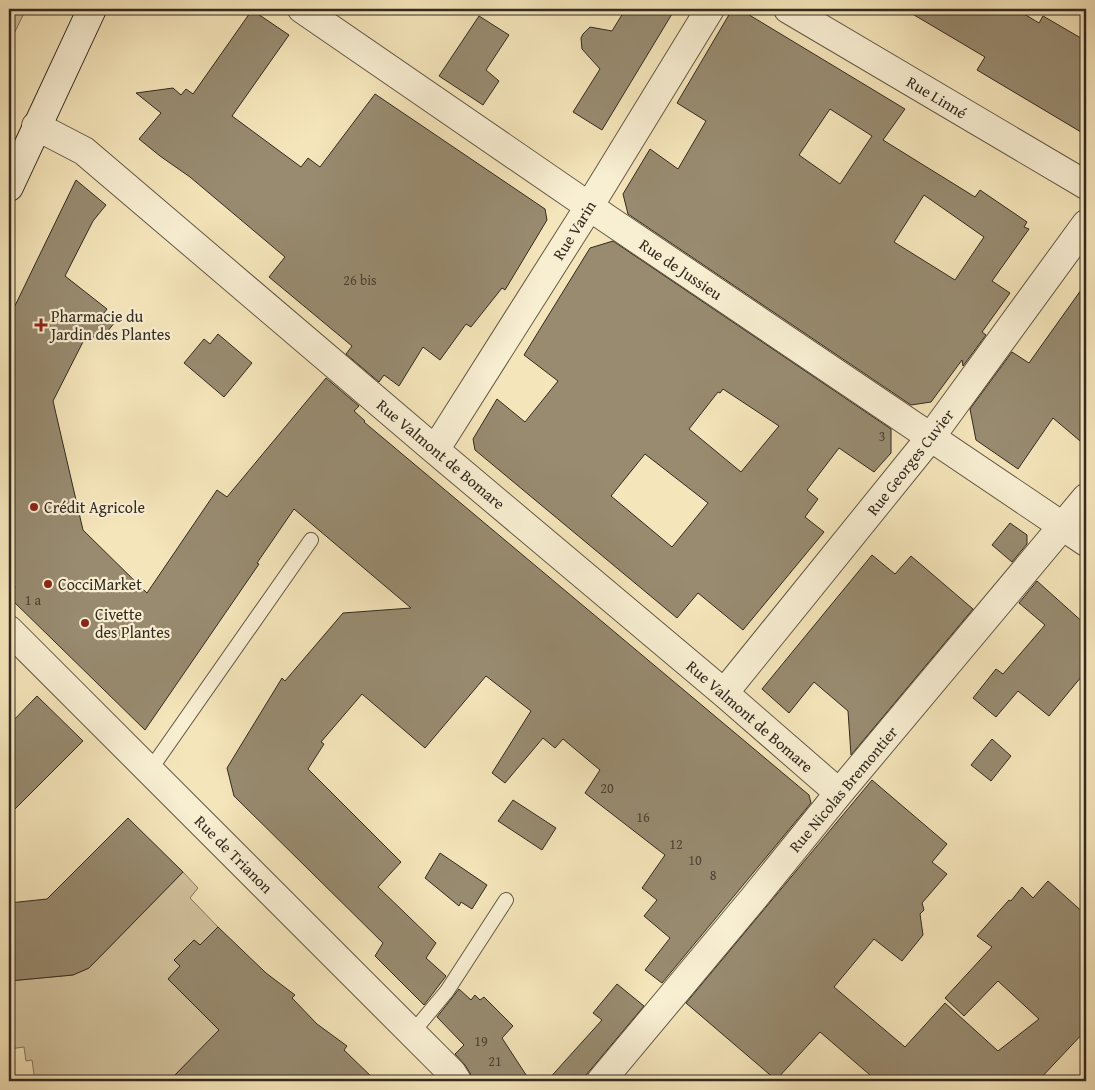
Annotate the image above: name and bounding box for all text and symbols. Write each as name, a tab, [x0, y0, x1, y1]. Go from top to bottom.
street label: Rue Linné	[902, 70, 972, 124]
street label: Rue Varin	[546, 196, 602, 264]
street label: Rue de Jussieu	[635, 232, 728, 306]
house number: 26 bis	[343, 270, 377, 290]
place label: Pharmacie du Jardin des Plantes	[49, 304, 171, 346]
marker: Pharmacie du Jardin des Plantes	[35, 319, 47, 331]
street label: Rue Valmont de Bomare	[372, 393, 510, 515]
street label: Rue Georges Cuvier	[861, 403, 960, 521]
house number: 3	[879, 426, 885, 446]
place label: Crédit Agricole	[44, 495, 145, 519]
marker: Crédit Agricole	[28, 501, 40, 513]
place label: CocciMarket	[58, 572, 142, 596]
marker: CocciMarket	[42, 578, 54, 590]
house number: 1 a	[25, 590, 42, 610]
place label: Civette des Plantes	[95, 602, 170, 644]
marker: Civette des Plantes	[79, 617, 91, 629]
street label: Rue Valmont de Bomare	[681, 654, 819, 778]
street label: Rue Nicolas Bremontier	[783, 720, 903, 857]
house number: 20	[600, 778, 614, 798]
house number: 16	[636, 807, 650, 827]
street label: Rue de Trianon	[189, 809, 279, 899]
house number: 12	[669, 834, 683, 854]
house number: 10	[688, 850, 702, 870]
house number: 8	[710, 865, 717, 885]
house number: 19	[474, 1031, 488, 1051]
house number: 21	[488, 1051, 502, 1071]

